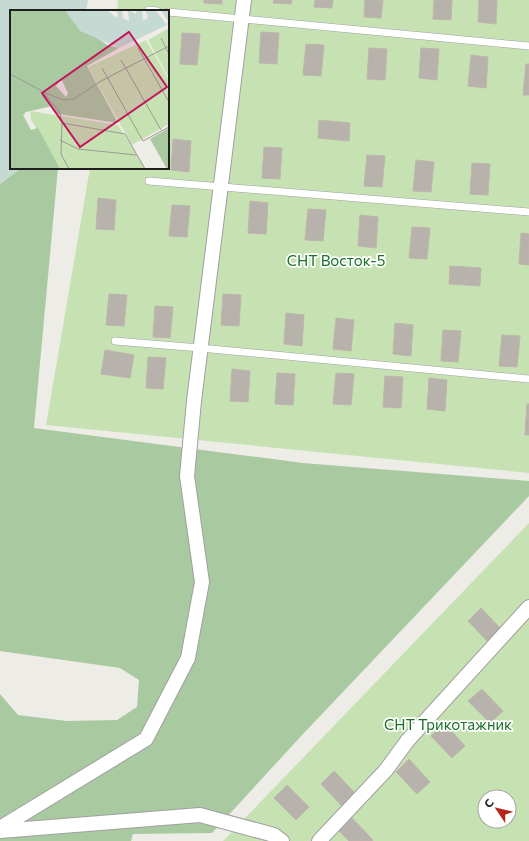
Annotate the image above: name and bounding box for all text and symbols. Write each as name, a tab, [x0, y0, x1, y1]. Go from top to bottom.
inset map	[10, 10, 169, 169]
park label: СНТ Восток-5	[287, 251, 385, 269]
park label: СНТ Трикотажник	[384, 715, 512, 733]
north arrow	[477, 789, 517, 829]
text: С	[481, 796, 496, 810]

